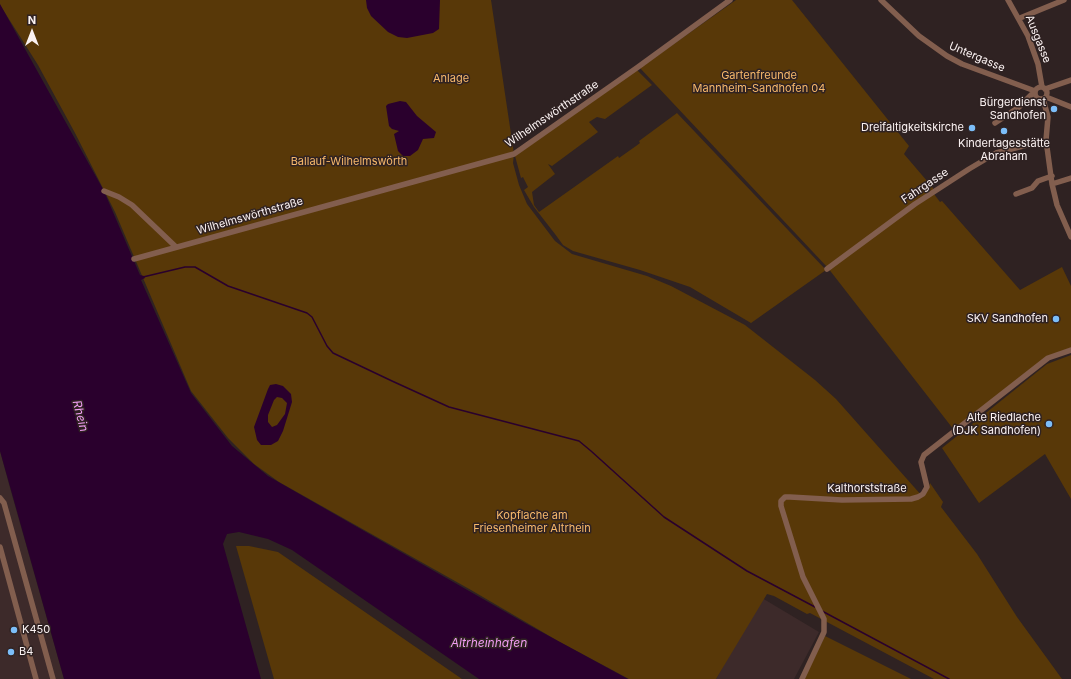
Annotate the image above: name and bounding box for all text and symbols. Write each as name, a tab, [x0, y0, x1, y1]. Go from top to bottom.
north arrow	[12, 12, 52, 52]
text: N	[28, 13, 36, 27]
street label: Ausgasse	[1022, 13, 1054, 65]
street label: Untergasse	[947, 39, 1007, 75]
park label: Gartenfreunde Mannheim-Sandhofen 04	[693, 69, 825, 95]
park label: Anlage	[433, 72, 469, 86]
street label: Wilhelmswörthstraße	[503, 78, 601, 150]
place label: Bürgerdienst Sandhofen	[980, 96, 1046, 122]
marker: Bürgerdienst Sandhofen	[1049, 104, 1059, 114]
place label: Dreifaltigkeitskirche	[861, 121, 964, 135]
marker: Dreifaltigkeitskirche	[967, 123, 977, 133]
marker: Kindertagesstätte Abraham	[999, 126, 1009, 136]
place label: Kindertagesstätte Abraham	[958, 137, 1050, 163]
park label: Ballauf-Wilhelmswörth	[291, 155, 407, 169]
street label: Fahrgasse	[899, 165, 951, 207]
street label: Wilhelmswörthstraße	[195, 195, 305, 237]
place label: SKV Sandhofen	[967, 312, 1048, 326]
marker: SKV Sandhofen	[1051, 314, 1061, 324]
water label: Rhein	[69, 399, 91, 433]
place label: Alte Riedlache (DJK Sandhofen)	[952, 411, 1041, 437]
marker: Alte Riedlache (DJK Sandhofen)	[1044, 419, 1054, 429]
street label: Kalthorststraße	[827, 482, 907, 496]
park label: Kopflache am Friesenheimer Altrhein	[473, 509, 591, 535]
place label: K450	[22, 623, 50, 637]
marker: K450	[9, 625, 19, 635]
water label: Altrheinhafen	[451, 636, 527, 650]
place label: B4	[19, 645, 33, 659]
marker: B4	[6, 647, 16, 657]

